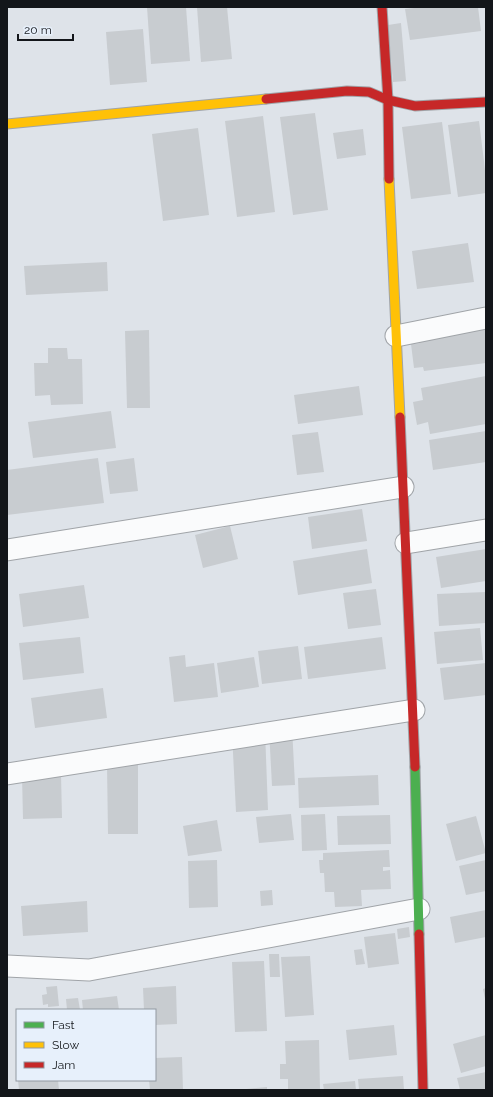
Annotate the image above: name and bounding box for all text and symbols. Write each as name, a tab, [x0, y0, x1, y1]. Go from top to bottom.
scale bar	[18, 16, 73, 42]
text: 20 m	[24, 23, 52, 37]
legend	[16, 1009, 156, 1081]
text: Fast	[52, 1018, 75, 1032]
text: Slow	[52, 1038, 79, 1052]
text: Jam	[52, 1058, 75, 1072]

